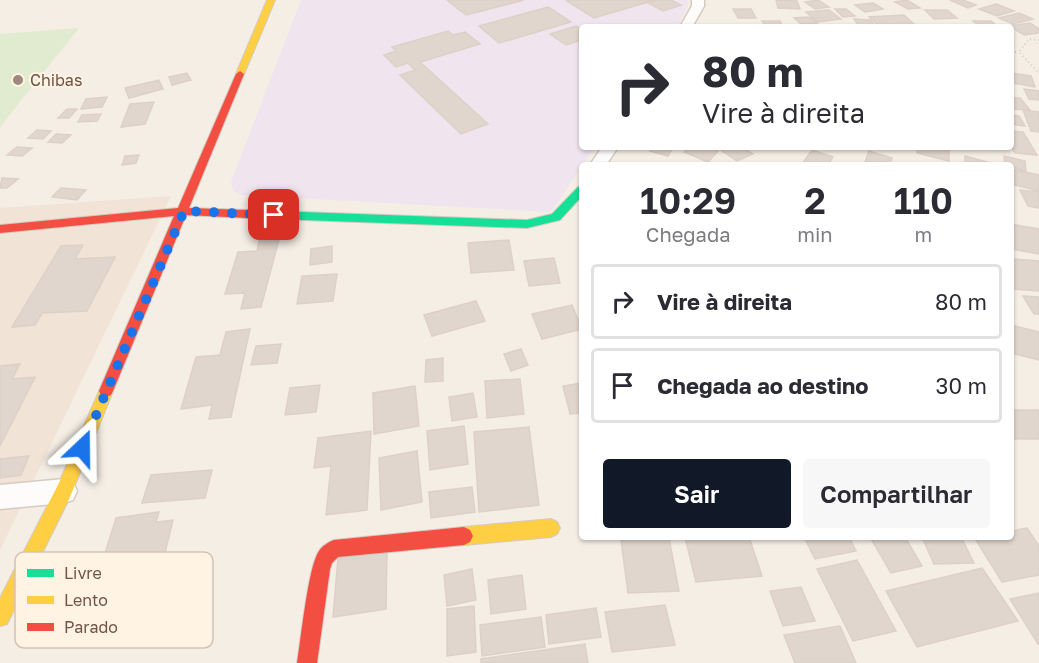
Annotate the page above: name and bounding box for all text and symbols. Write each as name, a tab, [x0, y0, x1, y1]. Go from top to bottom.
text: 80 m	[702, 46, 803, 96]
icon: right	[603, 48, 681, 126]
place label: Chibas	[30, 70, 82, 90]
marker: Chibas	[11, 73, 25, 87]
text: Vire à direita	[702, 97, 865, 129]
text: 10:29	[640, 179, 736, 222]
text: 2	[804, 179, 826, 222]
text: 110	[894, 179, 953, 222]
pin	[248, 189, 299, 240]
icon: arrive	[257, 198, 290, 231]
text: Chegada	[646, 222, 731, 246]
text: min	[797, 222, 833, 246]
text: m	[914, 222, 932, 246]
icon: right	[606, 285, 639, 318]
text: Vire à direita	[657, 288, 792, 315]
text: 80 m	[935, 288, 987, 315]
icon: arrive	[606, 369, 639, 402]
text: Chegada ao destino	[657, 372, 869, 399]
text: 30 m	[936, 372, 987, 399]
position arrow	[50, 416, 114, 480]
button: Sair	[603, 459, 791, 528]
button: Compartilhar	[803, 459, 990, 528]
legend	[15, 552, 213, 648]
text: Livre	[64, 563, 102, 583]
text: Lento	[64, 590, 108, 610]
text: Parado	[64, 617, 118, 637]

